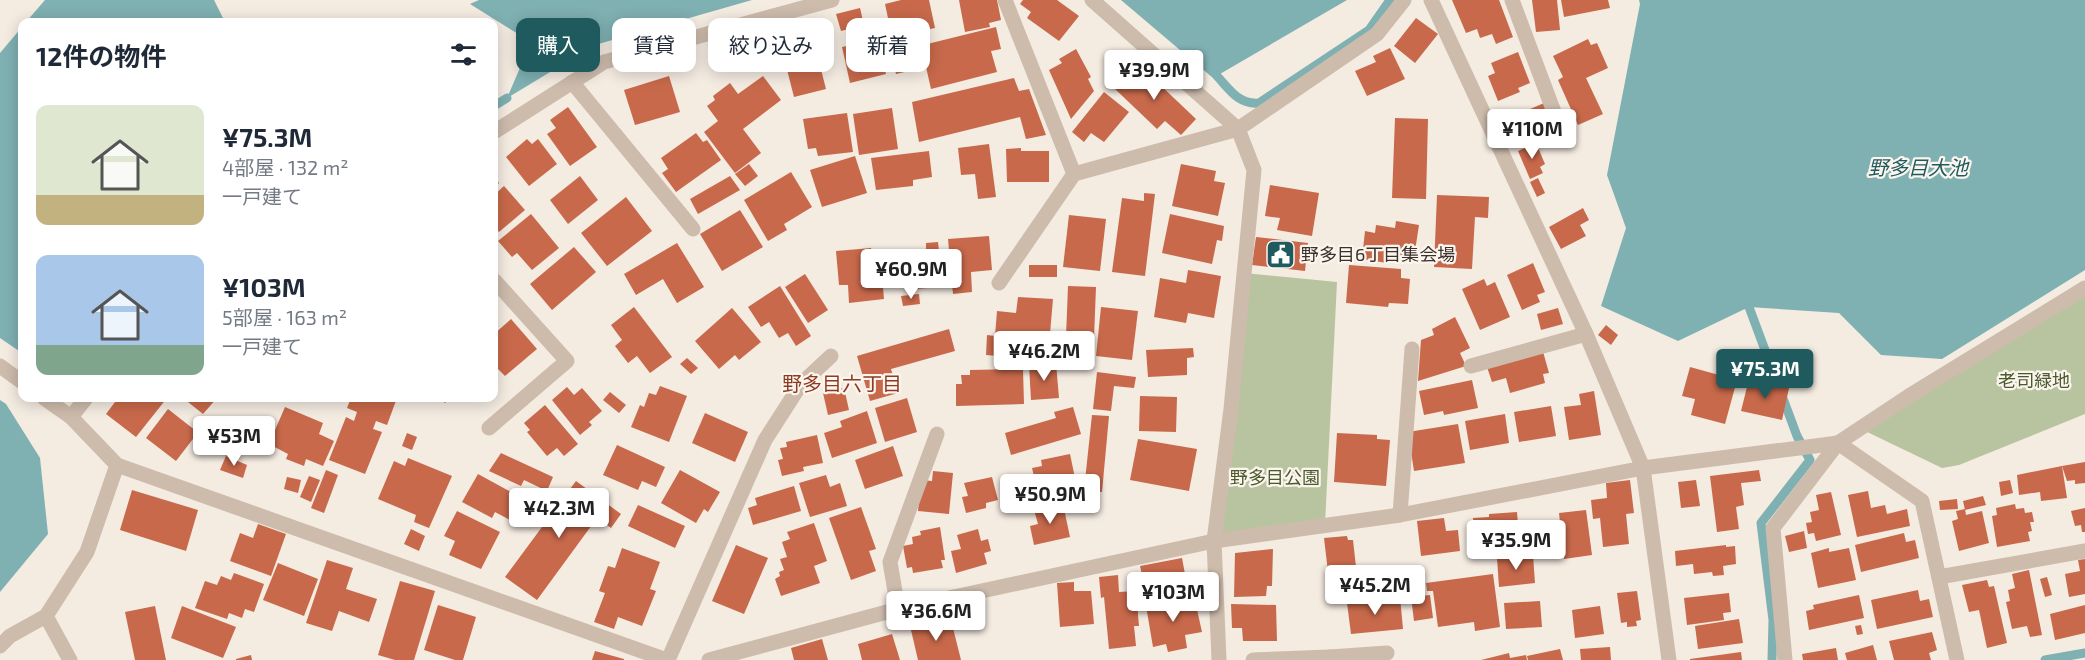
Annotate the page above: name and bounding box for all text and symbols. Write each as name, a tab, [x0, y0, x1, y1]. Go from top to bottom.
chip: 購入	[516, 18, 600, 72]
chip: 賃貸	[612, 18, 696, 72]
chip: 絞り込み	[708, 18, 834, 72]
chip: 新着	[846, 18, 930, 72]
icon: filters	[447, 38, 480, 71]
text: 12件の物件	[36, 40, 166, 71]
pin: ¥39.9M	[1105, 50, 1203, 101]
text: ¥39.9M	[1118, 57, 1190, 81]
pin: ¥110M	[1490, 109, 1574, 160]
text: ¥110M	[1501, 116, 1563, 140]
text: ¥75.3M	[222, 121, 312, 152]
icon: home	[84, 129, 156, 201]
text: 4部屋 · 132 m²	[222, 155, 349, 179]
water label: 野多目大池	[1868, 155, 1970, 179]
text: 一戸建て	[222, 184, 302, 208]
public building icon: 野多目6丁目集会場	[1264, 238, 1296, 270]
place label: 野多目6丁目集会場	[1301, 243, 1455, 265]
pin: ¥60.9M	[862, 249, 960, 300]
text: ¥60.9M	[875, 256, 947, 280]
text: ¥103M	[222, 271, 305, 302]
icon: home	[84, 279, 156, 351]
text: 5部屋 · 163 m²	[222, 305, 347, 329]
pin: ¥46.2M	[995, 331, 1093, 382]
text: 一戸建て	[222, 334, 302, 358]
text: ¥46.2M	[1008, 338, 1080, 362]
pin: ¥75.3M	[1716, 349, 1814, 400]
text: ¥75.3M	[1730, 356, 1800, 380]
park label: 老司緑地	[1998, 369, 2070, 391]
district label: 野多目六丁目	[782, 371, 902, 395]
pin: ¥53M	[198, 416, 270, 467]
text: ¥53M	[207, 423, 261, 447]
park label: 野多目公園	[1230, 466, 1320, 488]
pin: ¥50.9M	[1001, 474, 1099, 525]
text: ¥50.9M	[1014, 481, 1086, 505]
pin: ¥42.3M	[510, 488, 608, 539]
text: ¥42.3M	[523, 495, 595, 519]
pin: ¥35.9M	[1467, 520, 1565, 571]
text: ¥35.9M	[1481, 527, 1551, 551]
pin: ¥45.2M	[1326, 565, 1424, 616]
pin: ¥103M	[1131, 572, 1215, 623]
text: ¥45.2M	[1339, 572, 1411, 596]
text: ¥103M	[1141, 579, 1205, 603]
pin: ¥36.6M	[887, 591, 985, 642]
text: ¥36.6M	[900, 598, 972, 622]

